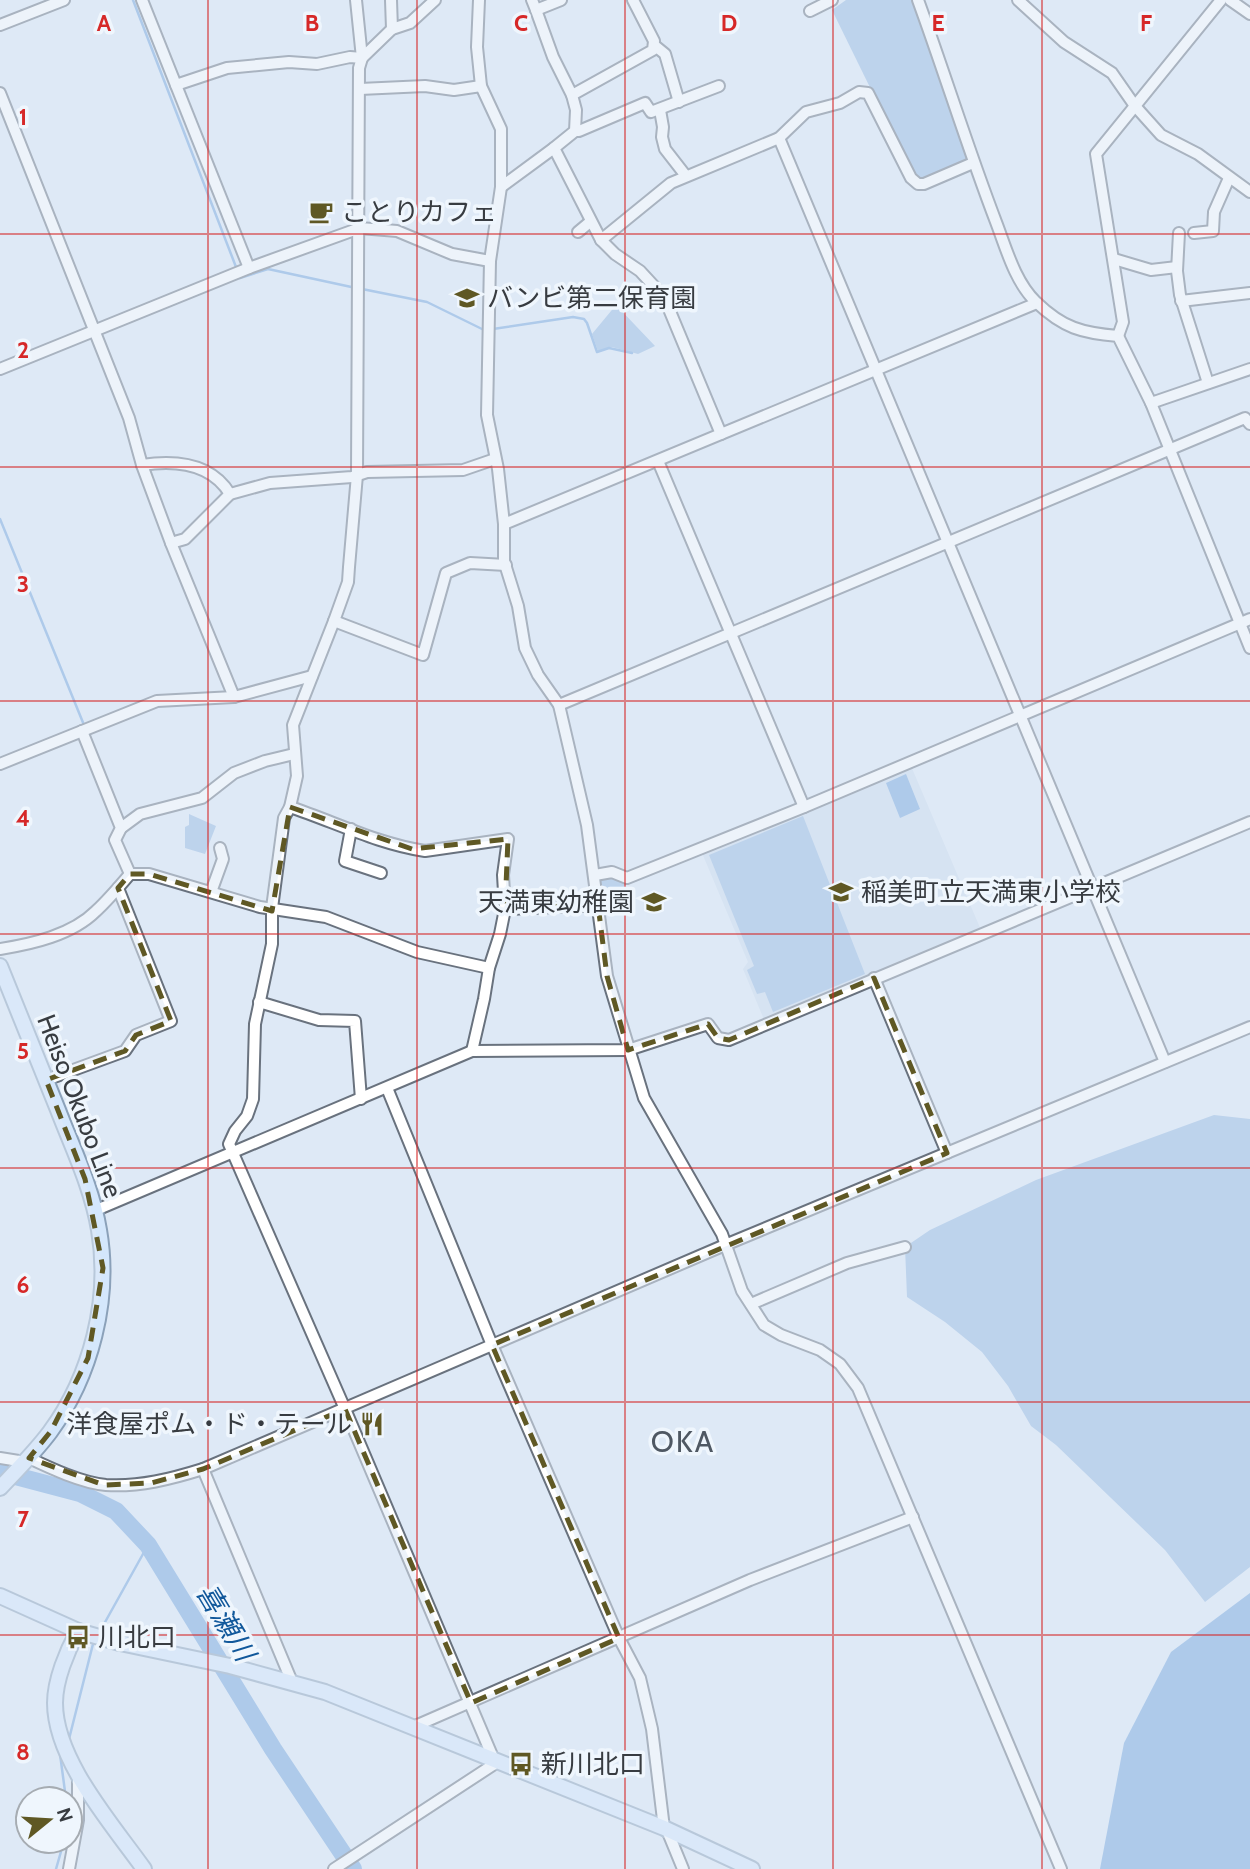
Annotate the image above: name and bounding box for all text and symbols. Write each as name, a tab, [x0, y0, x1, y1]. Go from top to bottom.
text: A	[97, 9, 112, 37]
text: B	[305, 9, 319, 37]
text: C	[514, 9, 528, 37]
text: D	[721, 9, 737, 37]
text: E	[931, 9, 945, 37]
text: F	[1140, 9, 1152, 37]
text: 1	[19, 103, 27, 131]
place label: ことりカフェ	[341, 196, 497, 228]
cafe icon: ことりカフェ	[307, 198, 335, 226]
place label: バンビ第二保育園	[487, 282, 696, 314]
school or university icon: バンビ第二保育園	[453, 284, 481, 312]
text: 2	[17, 336, 29, 364]
text: 3	[17, 570, 29, 598]
text: 4	[16, 804, 30, 832]
place label: 稲美町立天満東小学校	[861, 876, 1121, 908]
school or university icon: 稲美町立天満東小学校	[827, 878, 855, 906]
place label: 天満東幼稚園	[478, 886, 634, 918]
school or university icon: 天満東幼稚園	[640, 888, 668, 916]
street label: Heiso Okubo Line	[30, 1010, 130, 1202]
text: 5	[17, 1037, 29, 1065]
text: 6	[17, 1271, 29, 1299]
place label: 洋食屋ポム・ド・テール	[66, 1408, 352, 1440]
restaurant icon: 洋食屋ポム・ド・テール	[358, 1410, 386, 1438]
district label: OKA	[651, 1423, 715, 1460]
text: 7	[17, 1505, 29, 1533]
water label: 喜瀬川	[190, 1577, 264, 1669]
place label: 川北口	[98, 1621, 176, 1653]
bus stop icon: 川北口	[64, 1623, 92, 1651]
text: 8	[16, 1738, 30, 1766]
place label: 新川北口	[541, 1748, 645, 1780]
bus stop icon: 新川北口	[507, 1750, 535, 1778]
north arrow	[14, 1785, 84, 1855]
text: N	[52, 1805, 78, 1825]

